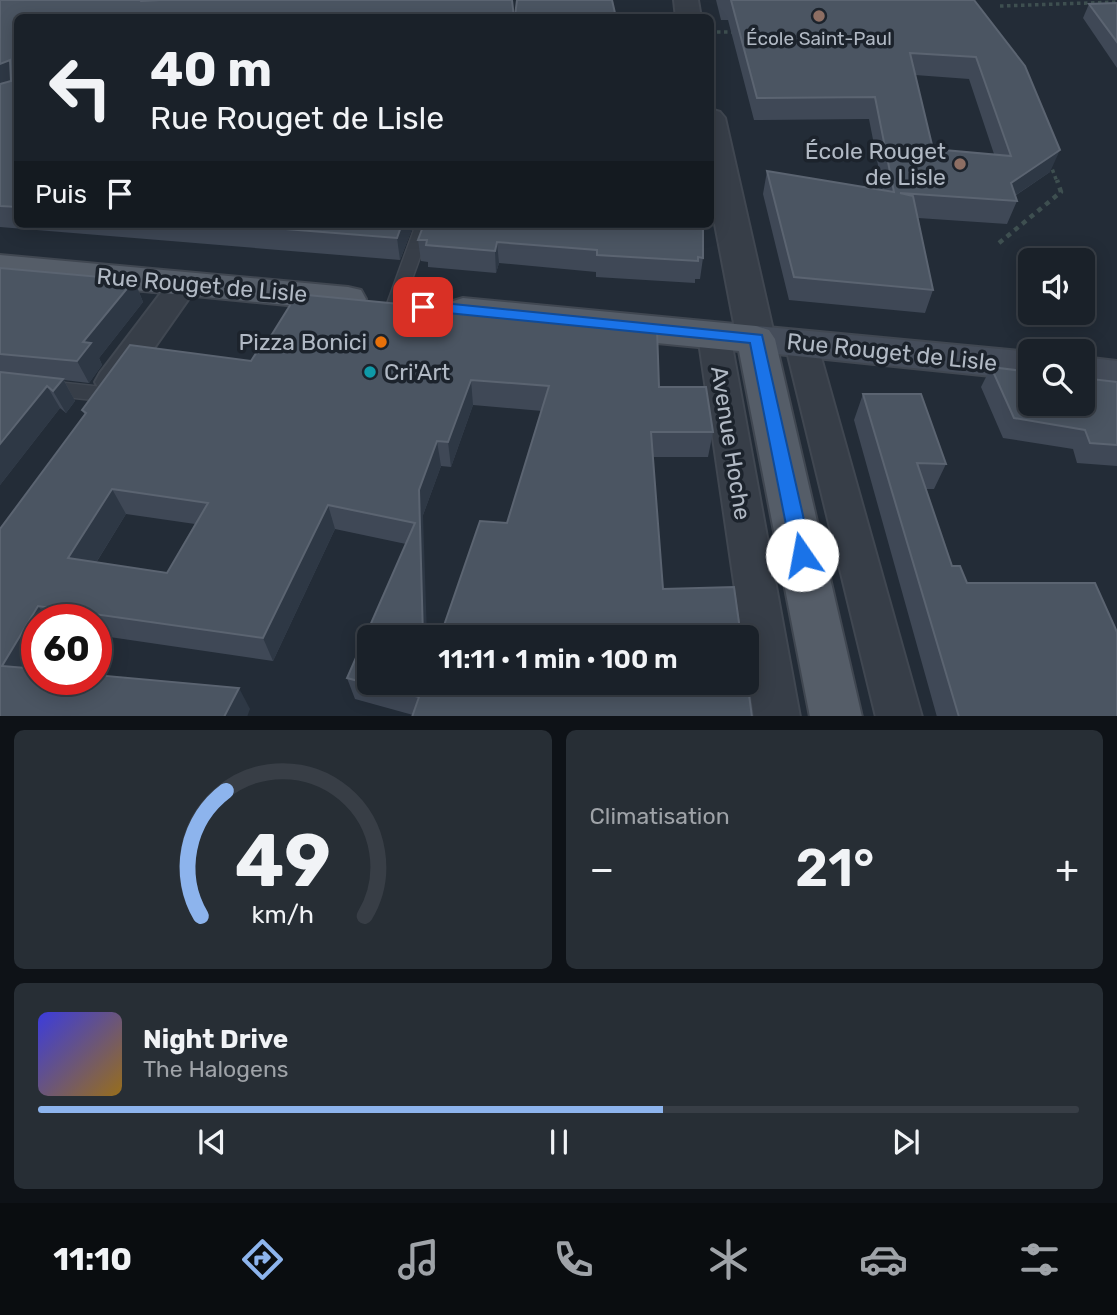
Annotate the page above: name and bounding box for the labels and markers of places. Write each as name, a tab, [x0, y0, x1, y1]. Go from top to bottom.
marker: École Saint-Paul	[811, 8, 827, 24]
place label: École Saint-Paul	[746, 27, 892, 50]
place label: École Rouget de Lisle	[805, 137, 946, 191]
marker: École Rouget de Lisle	[952, 156, 968, 172]
pin	[393, 277, 453, 337]
place label: Pizza Bonici	[239, 328, 367, 356]
marker: Pizza Bonici	[373, 334, 389, 350]
place label: Cri'Art	[384, 358, 450, 386]
marker: Cri'Art	[362, 364, 378, 380]

